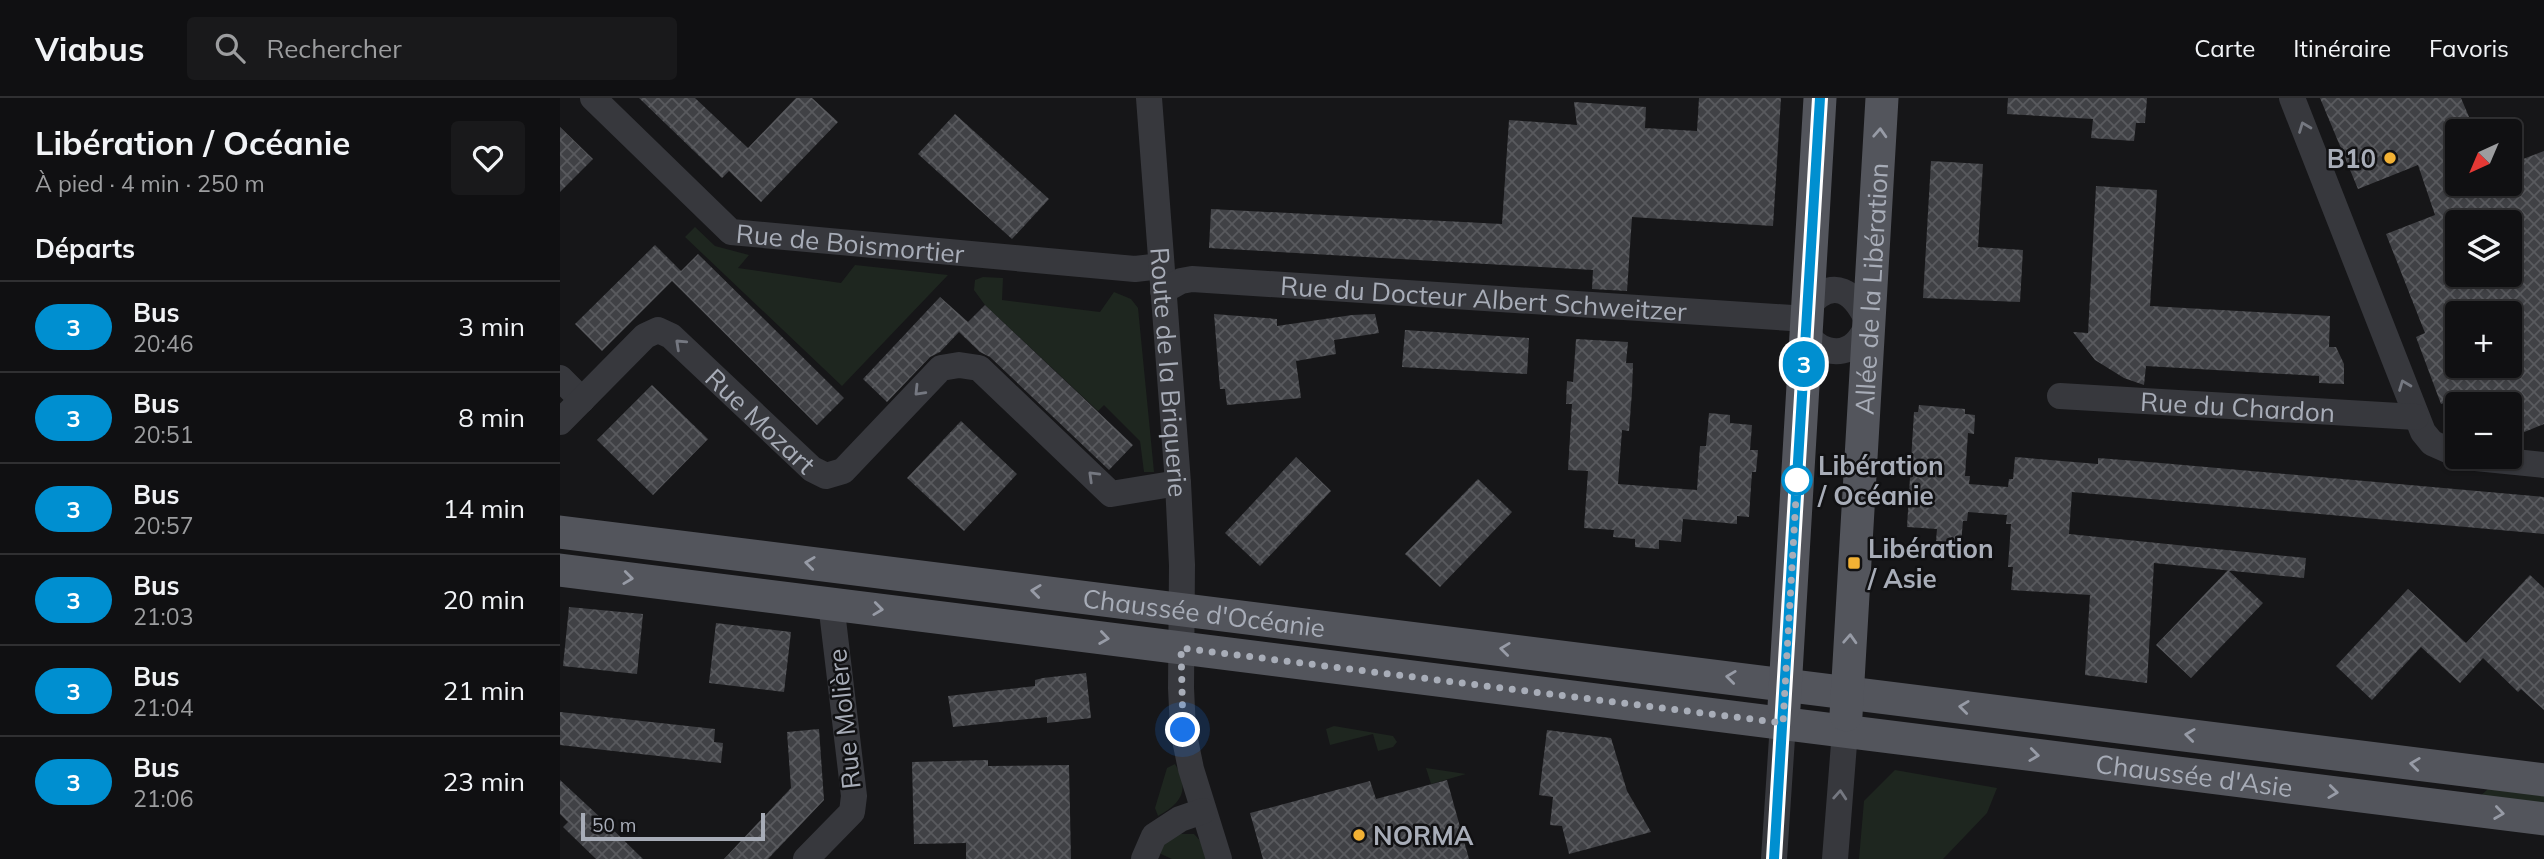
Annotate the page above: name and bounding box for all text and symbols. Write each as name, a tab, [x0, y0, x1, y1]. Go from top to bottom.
search box	[187, 17, 677, 80]
text: Viabus	[35, 28, 145, 69]
icon: search	[211, 29, 249, 67]
text: Rechercher	[267, 32, 402, 65]
text: Carte	[2194, 33, 2255, 63]
text: Itinéraire	[2293, 33, 2391, 63]
text: Favoris	[2429, 33, 2509, 63]
north arrow	[2445, 119, 2522, 196]
map controls	[2445, 119, 2522, 469]
button: heart	[451, 121, 525, 195]
text: Libération / Océanie	[35, 122, 350, 163]
one-way arrow	[2298, 122, 2312, 134]
one-way arrow	[1872, 127, 1887, 138]
place label: B10	[2327, 142, 2376, 175]
marker: B10	[2382, 150, 2398, 166]
street label: Allée de la Libération	[1847, 162, 1895, 416]
text: À pied · 4 min · 250 m	[35, 169, 265, 198]
button: layers	[2445, 210, 2522, 287]
street label: Rue de Boismortier	[735, 216, 966, 270]
text: Départs	[35, 232, 135, 265]
street label: Route de la Briquerie	[1144, 246, 1195, 498]
street label: Rue du Docteur Albert Schweitzer	[1279, 268, 1688, 328]
text: Bus	[133, 296, 179, 329]
button: +	[2445, 301, 2522, 378]
text: 3 min	[458, 310, 525, 343]
text: 3	[66, 312, 81, 342]
text: 20:46	[133, 329, 193, 358]
one-way arrow	[675, 340, 688, 353]
line badge: 3	[1781, 341, 1827, 387]
text: 3	[1797, 349, 1811, 379]
street label: Rue Mozart	[699, 361, 823, 480]
one-way arrow	[2398, 380, 2412, 392]
one-way arrow	[915, 383, 928, 396]
street label: Rue du Chardon	[2139, 384, 2336, 429]
text: Bus	[133, 387, 179, 420]
button: −	[2445, 392, 2522, 469]
text: 8 min	[458, 401, 525, 434]
text: 3	[66, 403, 81, 433]
text: 20:51	[133, 420, 193, 449]
place label: Libération / Océanie	[1817, 449, 1944, 512]
marker: Libération / Océanie	[1782, 465, 1812, 495]
one-way arrow	[1088, 472, 1101, 485]
text: Bus	[133, 478, 179, 511]
text: 14 min	[443, 492, 525, 525]
text: 3	[66, 494, 81, 524]
text: 20:57	[133, 511, 193, 540]
place label: Libération / Asie	[1867, 532, 1994, 595]
marker: Libération / Asie	[1846, 555, 1862, 571]
one-way arrow	[804, 556, 816, 571]
text: Bus	[133, 569, 179, 602]
one-way arrow	[622, 571, 634, 586]
street label: Chaussée d'Océanie	[1081, 581, 1327, 644]
text: 20 min	[443, 583, 525, 616]
one-way arrow	[1030, 584, 1042, 599]
text: 3	[66, 585, 81, 615]
text: 21:03	[133, 602, 193, 631]
one-way arrow	[872, 602, 884, 617]
one-way arrow	[1098, 630, 1109, 645]
one-way arrow	[1842, 633, 1857, 644]
one-way arrow	[1499, 642, 1511, 657]
street label: Rue Molière	[820, 647, 868, 791]
text: Bus	[133, 660, 179, 693]
one-way arrow	[1725, 670, 1737, 685]
text: 21 min	[443, 674, 525, 707]
text: 3	[66, 676, 81, 706]
text: 21:04	[133, 693, 193, 722]
one-way arrow	[1958, 699, 1970, 714]
your location	[1165, 712, 1200, 747]
one-way arrow	[2184, 728, 2196, 743]
street label: Chaussée d'Asie	[2094, 746, 2295, 804]
one-way arrow	[2028, 747, 2040, 762]
text: Bus	[133, 751, 179, 784]
one-way arrow	[2410, 756, 2421, 771]
text: 23 min	[443, 765, 525, 798]
text: 3	[66, 767, 81, 797]
text: 21:06	[133, 784, 193, 813]
one-way arrow	[2327, 784, 2339, 799]
one-way arrow	[1832, 789, 1847, 800]
one-way arrow	[2493, 805, 2505, 820]
scale bar	[581, 810, 765, 842]
text: 50 m	[592, 813, 636, 837]
place label: NORMA	[1373, 819, 1474, 852]
marker: NORMA	[1351, 827, 1367, 843]

